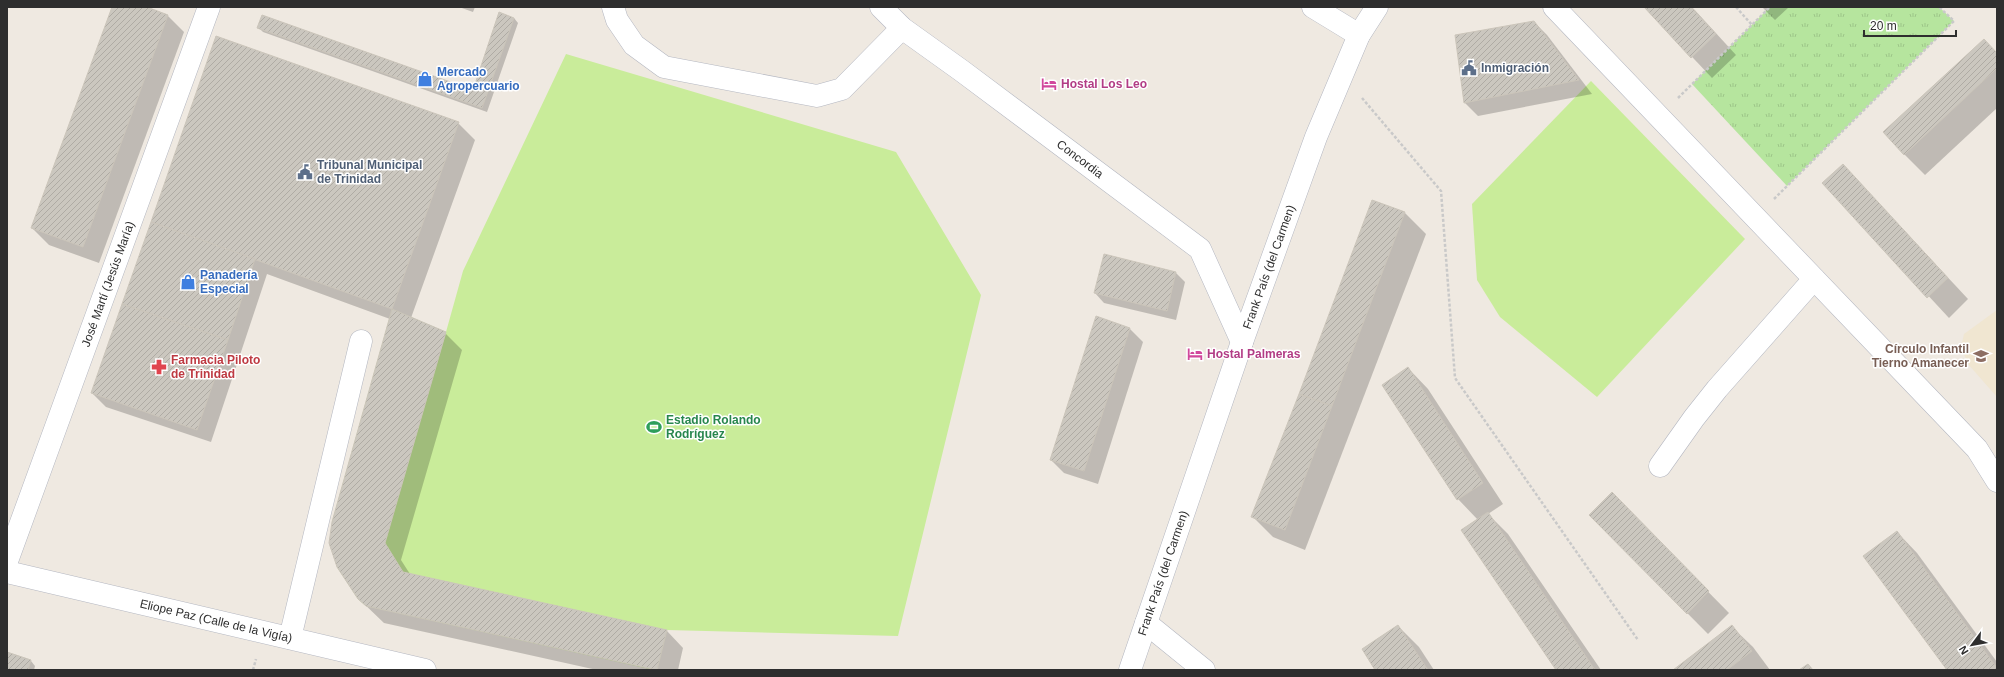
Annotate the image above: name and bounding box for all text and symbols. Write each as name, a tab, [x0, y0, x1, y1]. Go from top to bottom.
scale bar	[1864, 12, 1956, 38]
text: 20 m	[1870, 19, 1897, 33]
public building icon: Inmigración	[1460, 59, 1478, 77]
place label: Inmigración	[1481, 61, 1549, 75]
place label: Mercado Agropercuario	[437, 65, 520, 93]
shop icon: Mercado Agropercuario	[416, 70, 434, 88]
hotel icon: Hostal Los Leo	[1040, 75, 1058, 93]
place label: Hostal Los Leo	[1061, 77, 1147, 91]
street label: Concordia	[1054, 137, 1106, 181]
place label: Tribunal Municipal de Trinidad	[317, 158, 422, 186]
public building icon: Tribunal Municipal de Trinidad	[296, 163, 314, 181]
street label: Frank País (del Carmen)	[1240, 203, 1298, 331]
street label: José Martí (Jesús María)	[79, 219, 137, 349]
place label: Panadería Especial	[200, 268, 258, 296]
shop icon: Panadería Especial	[179, 273, 197, 291]
place label: Círculo Infantil Tierno Amanecer	[1872, 342, 1969, 370]
hotel icon: Hostal Palmeras	[1186, 345, 1204, 363]
place label: Hostal Palmeras	[1207, 347, 1301, 361]
school or university icon: Círculo Infantil Tierno Amanecer	[1972, 347, 1990, 365]
place label: Farmacia Piloto de Trinidad	[171, 353, 260, 381]
pharmacy icon: Farmacia Piloto de Trinidad	[150, 358, 168, 376]
place label: Estadio Rolando Rodríguez	[666, 413, 761, 441]
sports icon: Estadio Rolando Rodríguez	[645, 418, 663, 436]
street label: Frank País (del Carmen)	[1135, 509, 1191, 637]
street label: Eliope Paz (Calle de la Vigía)	[138, 597, 294, 645]
north arrow	[1952, 625, 1992, 665]
text: N	[1956, 644, 1971, 657]

